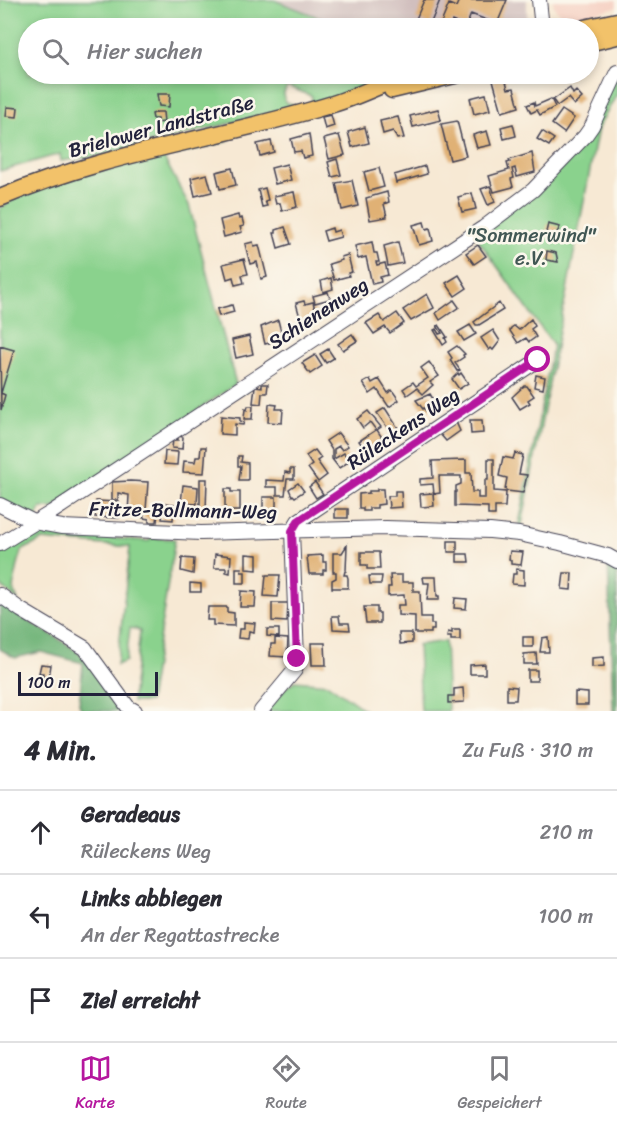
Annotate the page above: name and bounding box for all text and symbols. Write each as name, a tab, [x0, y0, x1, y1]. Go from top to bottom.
search box	[18, 18, 599, 84]
text: Hier suchen	[87, 32, 202, 71]
icon: search	[39, 35, 72, 68]
street label: Brielower Landstraße	[65, 85, 258, 168]
park label: "Sommerwind" e.V.	[466, 218, 597, 276]
street label: Schienenweg	[261, 268, 376, 359]
route start	[524, 346, 550, 372]
street label: Rüleckens Weg	[340, 378, 467, 479]
street label: Fritze-Bollmann-Weg	[89, 491, 277, 530]
route end	[283, 645, 309, 671]
text: 100 m	[27, 668, 71, 697]
scale bar	[18, 669, 158, 696]
text: 4 Min.	[24, 727, 97, 773]
text: Zu Fuß · 310 m	[462, 733, 593, 768]
text: Geradeaus	[81, 795, 180, 834]
text: 210 m	[540, 815, 593, 850]
icon: ahead	[24, 816, 57, 849]
text: Rüleckens Weg	[81, 834, 211, 869]
text: Links abbiegen	[81, 879, 222, 918]
text: 100 m	[539, 899, 593, 934]
icon: left	[24, 900, 57, 933]
text: An der Regattastrecke	[81, 918, 279, 953]
text: Ziel erreicht	[81, 981, 200, 1020]
icon: arrive	[24, 984, 57, 1017]
tab: Karte	[75, 1052, 115, 1117]
tab: Route	[266, 1052, 307, 1117]
tab: Gespeichert	[457, 1052, 542, 1117]

